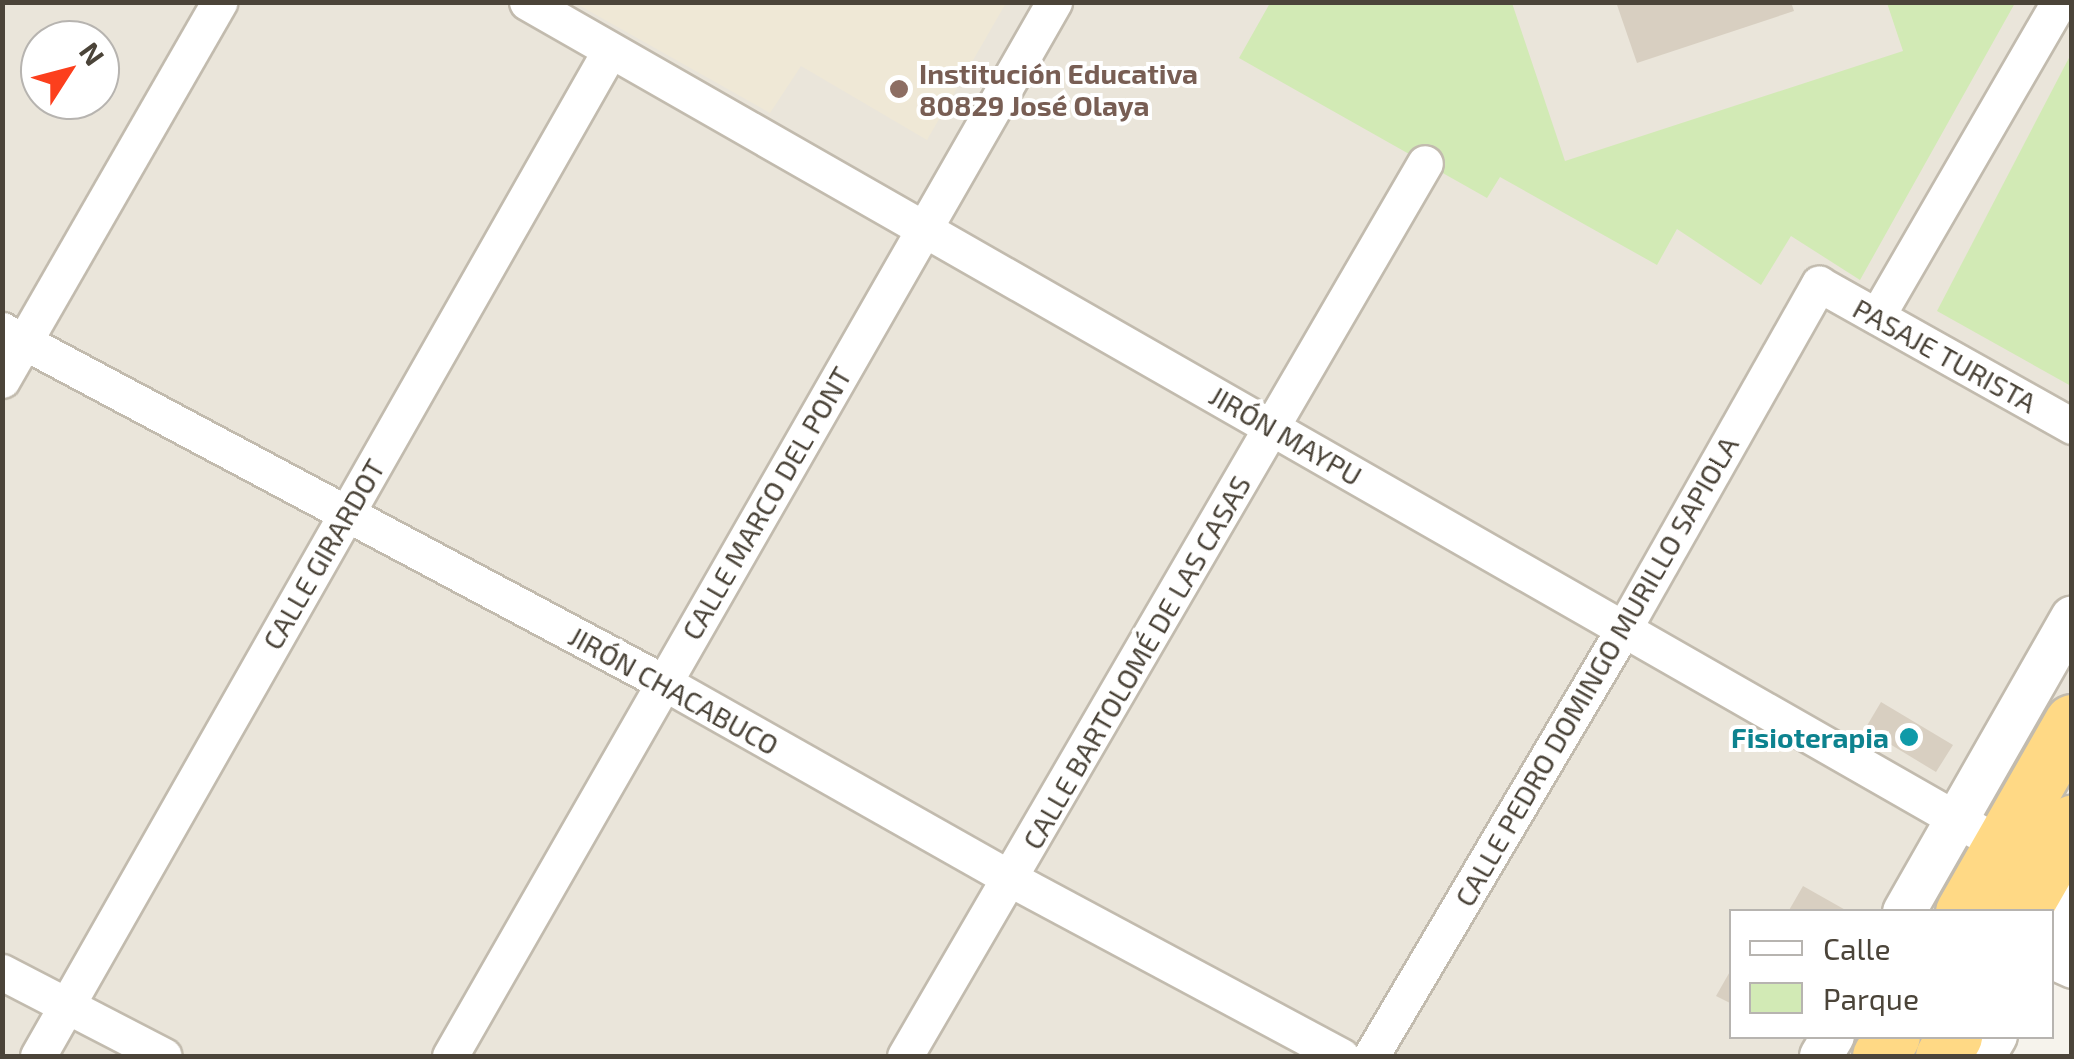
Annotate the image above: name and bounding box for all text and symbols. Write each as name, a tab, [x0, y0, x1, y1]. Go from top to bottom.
north arrow	[20, 20, 120, 120]
text: N	[73, 35, 112, 72]
place label: Institución Educativa 80829 José Olaya	[919, 56, 1198, 122]
marker: Institución Educativa 80829 José Olaya	[888, 78, 910, 100]
street label: PASAJE TURISTA	[1847, 291, 2043, 419]
street label: CALLE MARCO DEL PONT	[674, 360, 858, 646]
street label: JIRÓN MAYPU	[1204, 378, 1368, 492]
street label: CALLE PEDRO DOMINGO MURILLO SAPIOLA	[1447, 430, 1745, 912]
street label: CALLE GIRARDOT	[255, 453, 391, 655]
street label: CALLE BARTOLOMÉ DE LAS CASAS	[1015, 469, 1257, 855]
street label: JIRÓN CHACABUCO	[563, 618, 785, 762]
place label: Fisioterapia	[1731, 720, 1889, 754]
marker: Fisioterapia	[1898, 726, 1920, 748]
legend	[1729, 909, 2054, 1039]
text: Calle	[1823, 930, 1891, 966]
text: Parque	[1823, 980, 1919, 1016]

